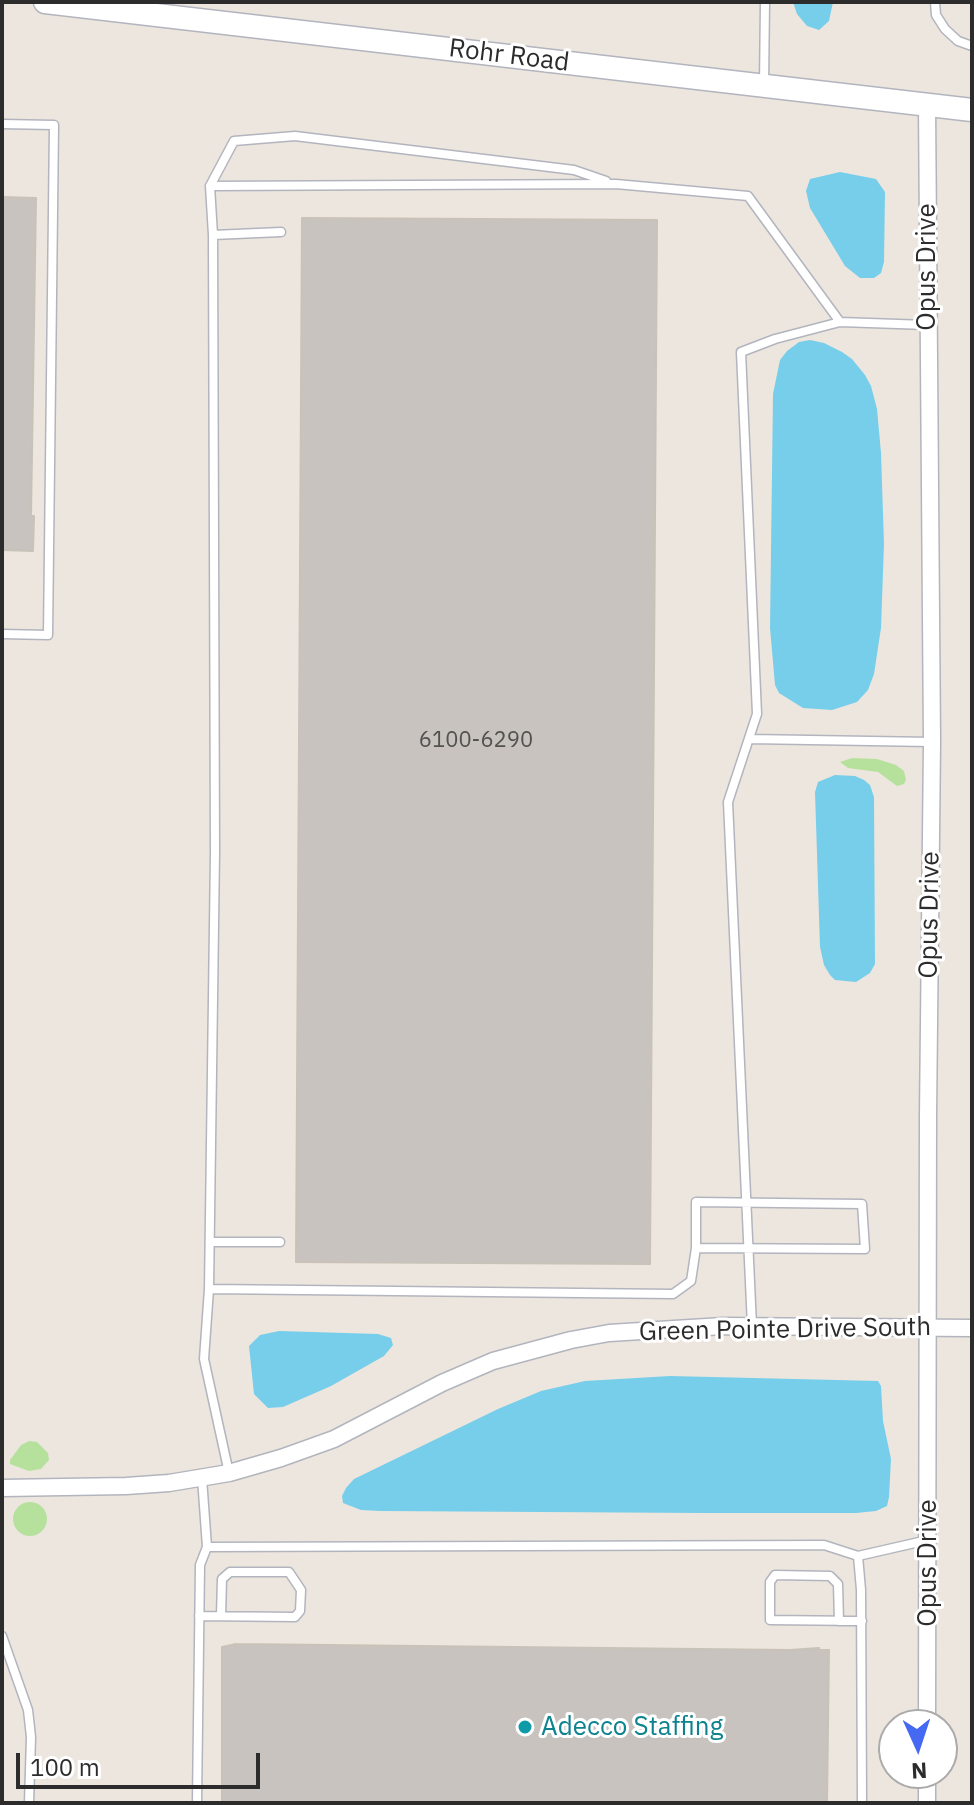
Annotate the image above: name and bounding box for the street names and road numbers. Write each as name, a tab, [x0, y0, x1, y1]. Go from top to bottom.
street label: Rohr Road	[447, 33, 571, 79]
street label: Opus Drive	[911, 203, 943, 331]
street label: Opus Drive	[913, 851, 947, 979]
street label: Green Pointe Drive South	[639, 1312, 931, 1348]
street label: Opus Drive	[912, 1499, 944, 1627]

